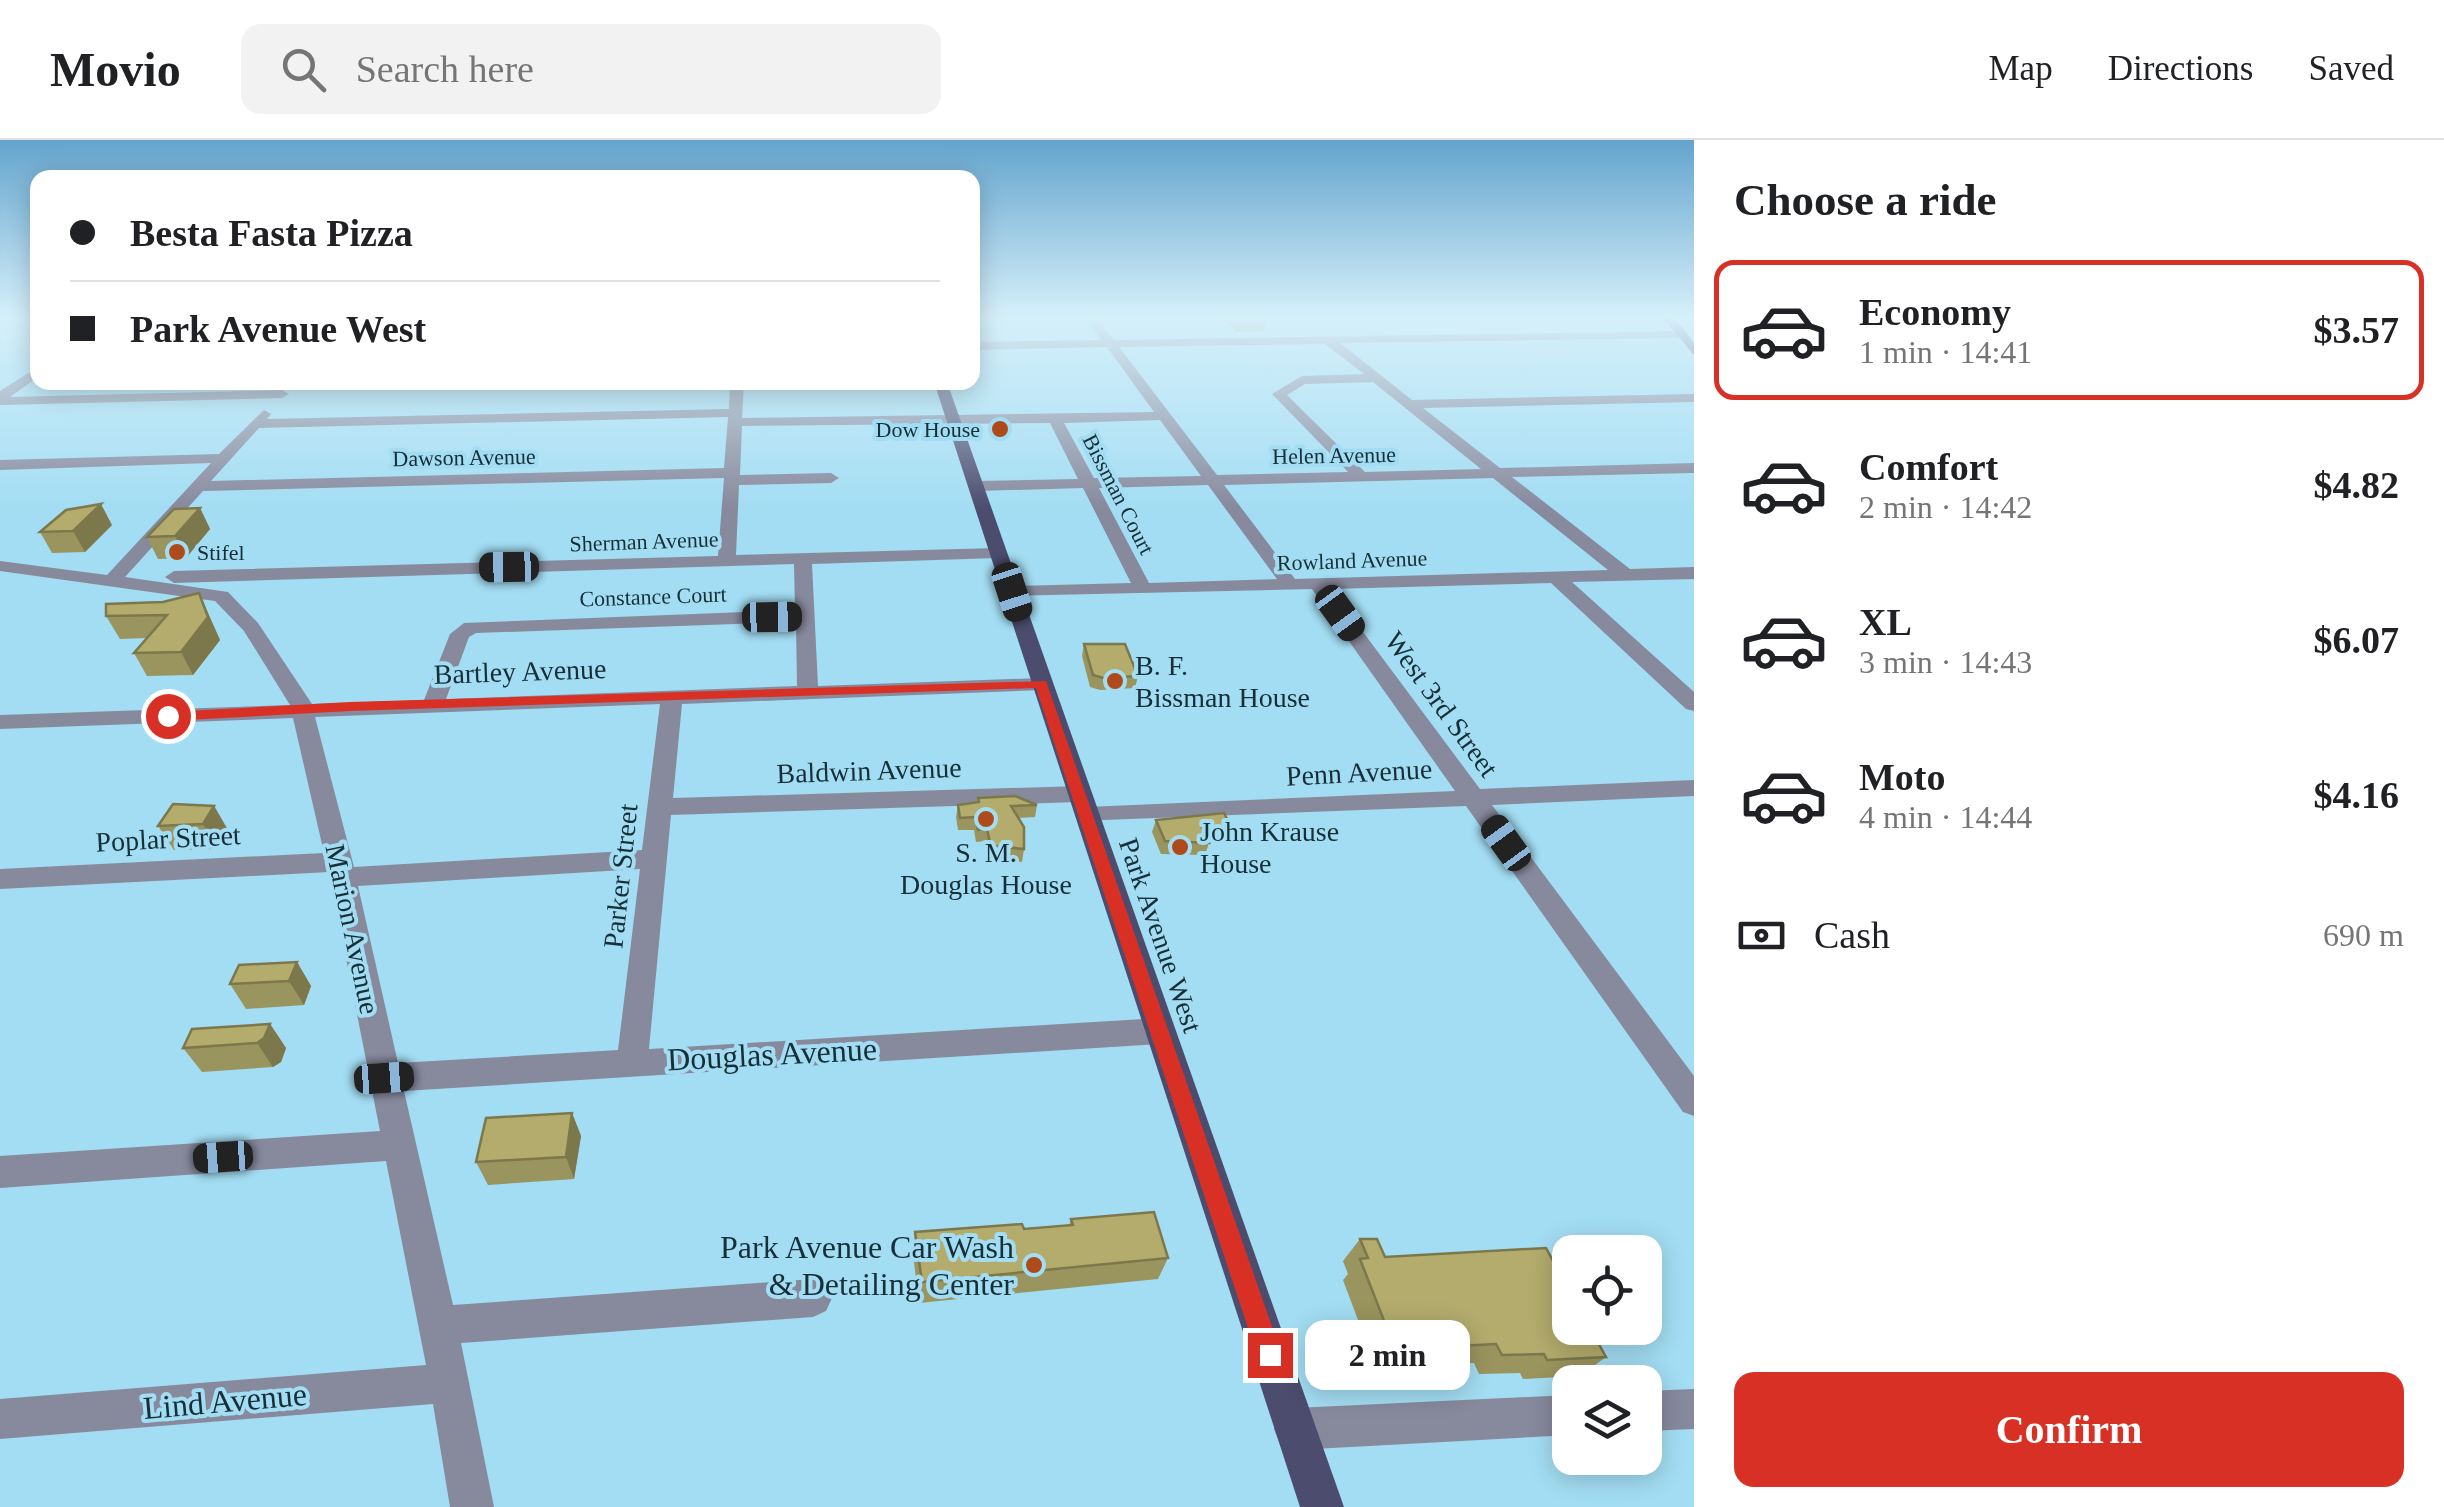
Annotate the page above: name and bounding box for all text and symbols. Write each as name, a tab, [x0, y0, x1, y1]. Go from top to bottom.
search box	[241, 24, 941, 114]
icon: search	[276, 42, 331, 97]
text: Movio	[50, 43, 181, 96]
text: Search here	[356, 48, 534, 90]
text: Map	[1989, 49, 2053, 88]
text: Directions	[2108, 49, 2253, 88]
text: Saved	[2308, 49, 2394, 88]
text: Choose a ride	[1734, 175, 1997, 225]
text: Besta Fasta Pizza	[130, 212, 413, 254]
icon: car	[1739, 285, 1829, 375]
text: Economy	[1859, 291, 2011, 333]
text: Park Avenue West	[130, 308, 426, 350]
text: $3.57	[2314, 309, 2399, 351]
text: 1 min · 14:41	[1859, 334, 2032, 370]
place label: Dow House	[876, 417, 980, 442]
marker: Dow House	[989, 418, 1011, 440]
street label: Bissman Court	[1078, 430, 1160, 558]
icon: car	[1739, 440, 1829, 530]
street label: Helen Avenue	[1272, 442, 1396, 469]
street label: Dawson Avenue	[392, 444, 536, 471]
text: Comfort	[1859, 446, 1998, 488]
text: $4.82	[2314, 464, 2399, 506]
text: 2 min · 14:42	[1859, 489, 2032, 525]
street label: Sherman Avenue	[569, 526, 719, 557]
place label: Stifel	[197, 540, 245, 565]
marker: Stifel	[166, 541, 188, 563]
street label: Rowland Avenue	[1276, 545, 1428, 576]
car	[479, 551, 539, 583]
car	[988, 559, 1036, 625]
car	[1310, 580, 1370, 646]
street label: Constance Court	[579, 581, 727, 612]
icon: car	[1739, 595, 1829, 685]
car	[742, 601, 802, 633]
text: XL	[1859, 601, 1912, 643]
text: $6.07	[2314, 619, 2399, 661]
street label: West 3rd Street	[1379, 626, 1505, 783]
text: 3 min · 14:43	[1859, 644, 2032, 680]
place label: B. F. Bissman House	[1135, 650, 1310, 713]
street label: Bartley Avenue	[433, 653, 607, 690]
marker: B. F. Bissman House	[1104, 670, 1126, 692]
route start	[146, 694, 191, 739]
icon: car	[1739, 750, 1829, 840]
street label: Baldwin Avenue	[776, 752, 962, 789]
street label: Penn Avenue	[1285, 753, 1433, 792]
text: Moto	[1859, 756, 1946, 798]
text: $4.16	[2314, 774, 2399, 816]
text: 4 min · 14:44	[1859, 799, 2032, 835]
street label: Parker Street	[597, 802, 644, 950]
marker: S. M. Douglas House	[975, 808, 997, 830]
car	[1476, 810, 1536, 876]
place label: John Krause House	[1200, 816, 1339, 879]
street label: Poplar Street	[95, 819, 242, 858]
street label: Park Avenue West	[1113, 834, 1208, 1037]
marker: John Krause House	[1169, 836, 1191, 858]
place label: S. M. Douglas House	[900, 837, 1072, 900]
street label: Marion Avenue	[319, 841, 386, 1017]
icon: cash	[1734, 908, 1789, 963]
text: Cash	[1814, 914, 1890, 956]
text: 690 m	[2323, 917, 2404, 953]
street label: Douglas Avenue	[666, 1031, 878, 1077]
car	[353, 1061, 415, 1095]
car	[192, 1140, 254, 1174]
place label: Park Avenue Car Wash & Detailing Center	[720, 1229, 1014, 1302]
map controls	[1552, 1235, 1662, 1475]
button: locate	[1552, 1235, 1662, 1345]
marker: Park Avenue Car Wash & Detailing Center	[1023, 1254, 1045, 1276]
callout: 2 min	[1305, 1320, 1470, 1390]
route end	[1248, 1333, 1293, 1378]
text: 2 min	[1349, 1337, 1426, 1373]
button: layers	[1552, 1365, 1662, 1475]
button: Confirm	[1734, 1372, 2404, 1487]
street label: Lind Avenue	[142, 1376, 308, 1426]

